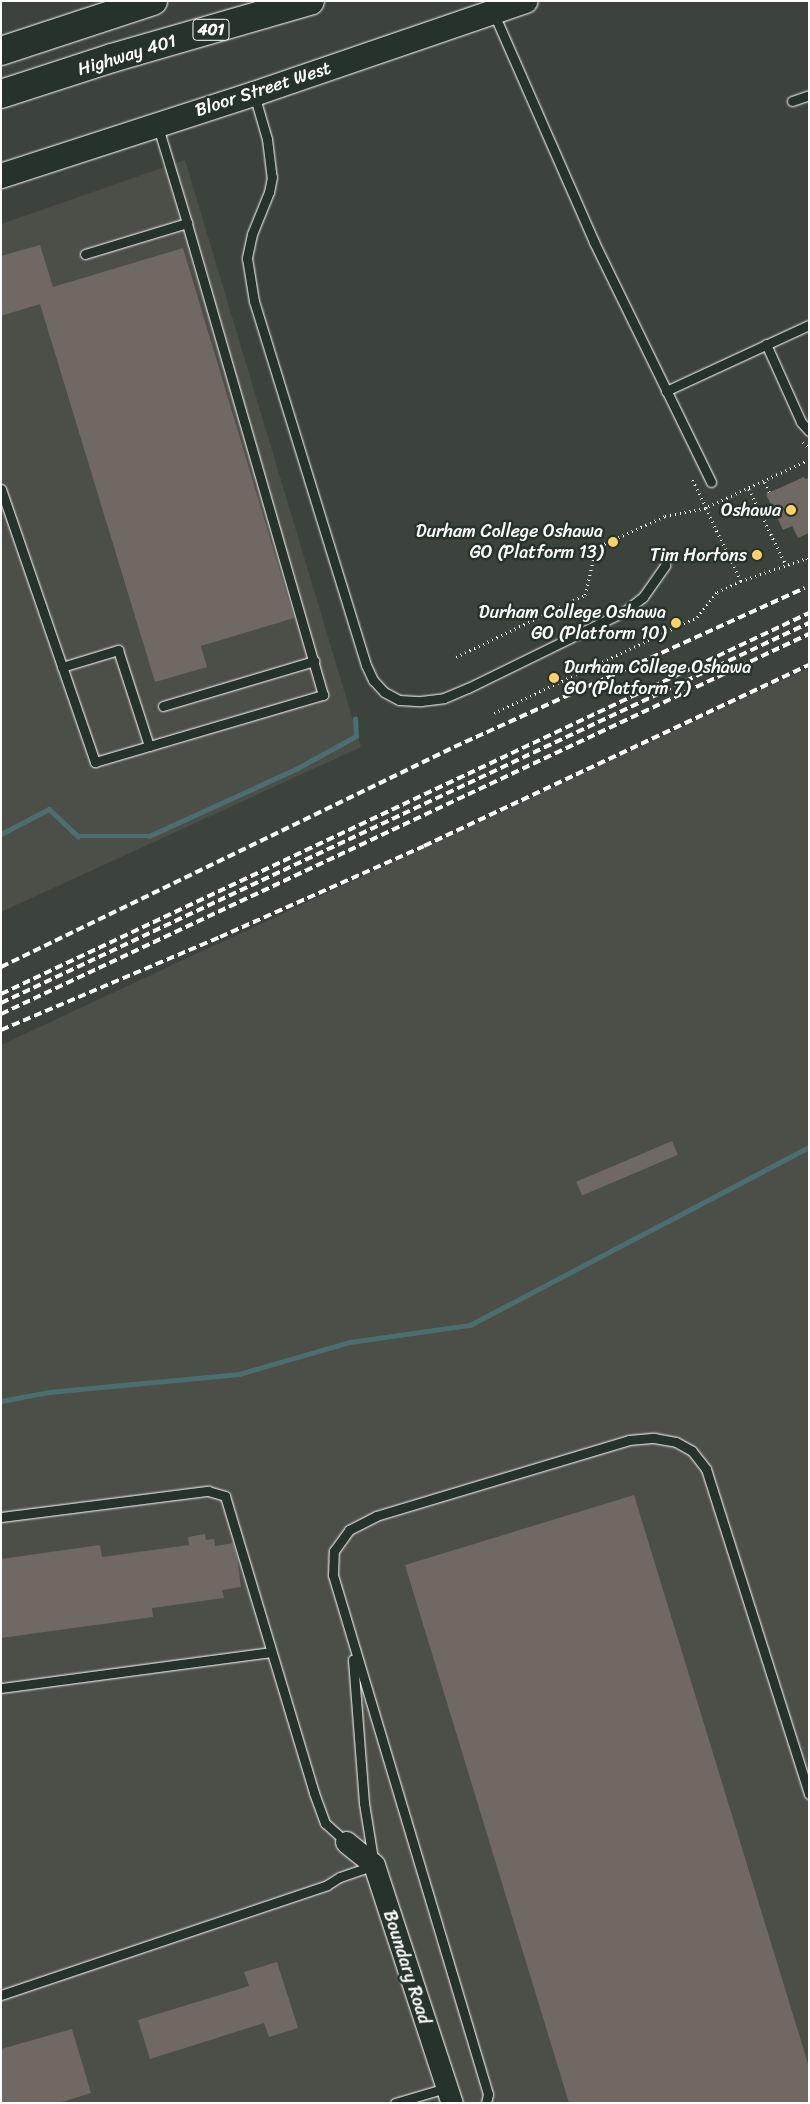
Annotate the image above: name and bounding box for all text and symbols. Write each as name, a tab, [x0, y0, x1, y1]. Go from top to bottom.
road number: 401	[192, 16, 230, 44]
street label: Highway 401	[75, 30, 179, 80]
street label: Bloor Street West	[192, 57, 334, 121]
place label: Oshawa	[721, 499, 781, 521]
marker: Oshawa	[785, 504, 797, 516]
place label: Durham College Oshawa GO (Platform 13)	[416, 521, 603, 564]
marker: Durham College Oshawa GO (Platform 13)	[607, 536, 619, 548]
place label: Tim Hortons	[649, 544, 747, 566]
marker: Tim Hortons	[751, 549, 763, 561]
place label: Durham College Oshawa GO (Platform 10)	[479, 602, 666, 644]
marker: Durham College Oshawa GO (Platform 10)	[670, 617, 682, 629]
place label: Durham College Oshawa GO (Platform 7)	[564, 657, 751, 700]
marker: Durham College Oshawa GO (Platform 7)	[548, 672, 560, 684]
street label: Boundary Road	[378, 1907, 436, 2027]

